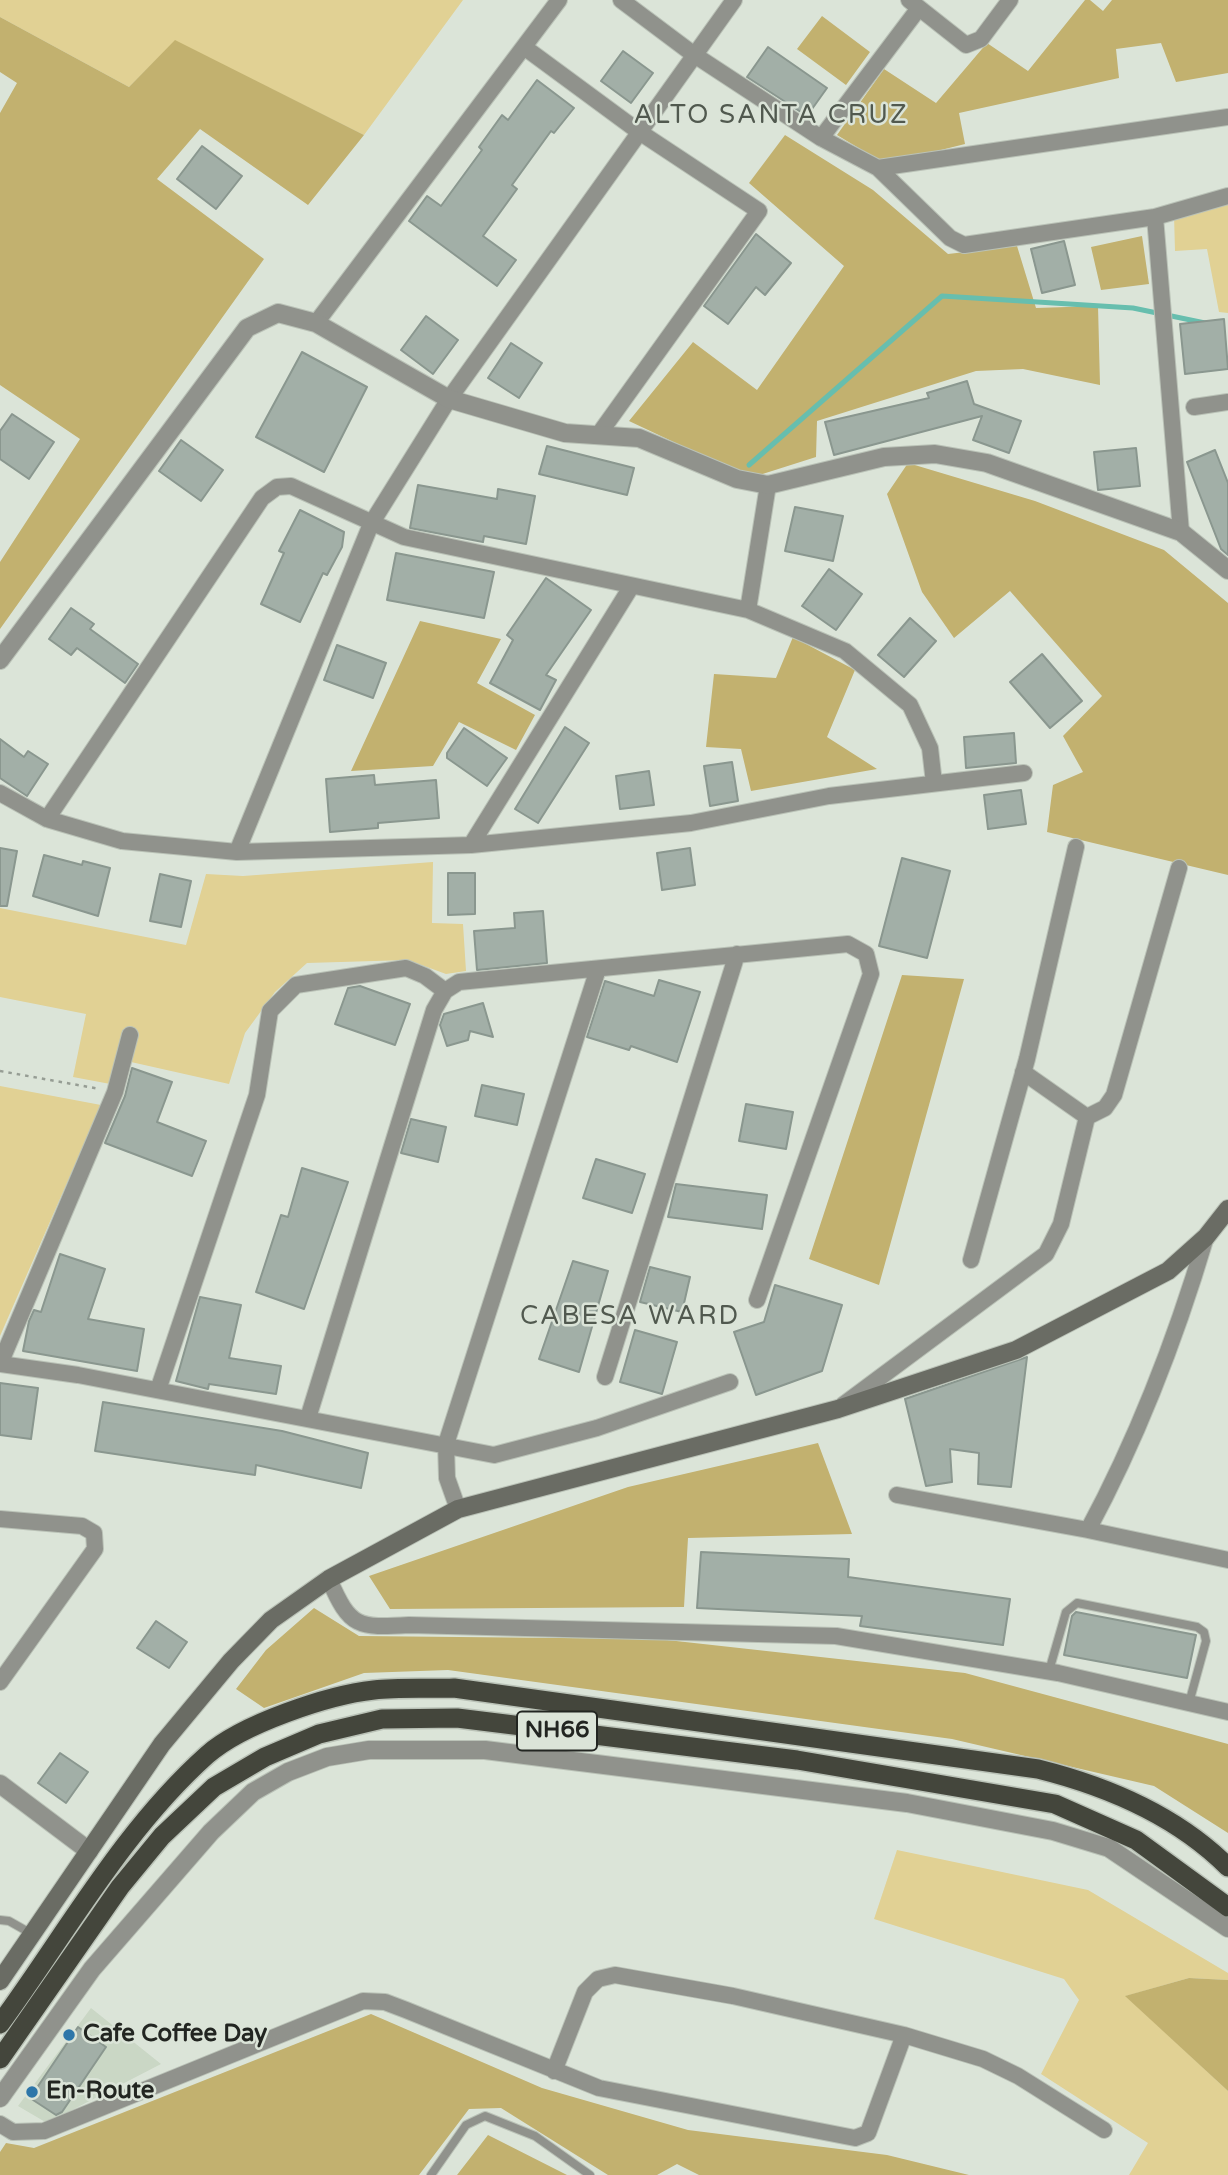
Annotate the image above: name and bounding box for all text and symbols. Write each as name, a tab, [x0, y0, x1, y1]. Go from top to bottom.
district label: ALTO SANTA CRUZ	[635, 100, 907, 132]
district label: CABESA WARD	[521, 1301, 739, 1333]
road number: NH66	[517, 1712, 597, 1750]
place label: Cafe Coffee Day	[83, 2021, 267, 2049]
marker: Cafe Coffee Day	[61, 2027, 77, 2043]
place label: En-Route	[46, 2078, 154, 2106]
marker: En-Route	[24, 2084, 40, 2100]

